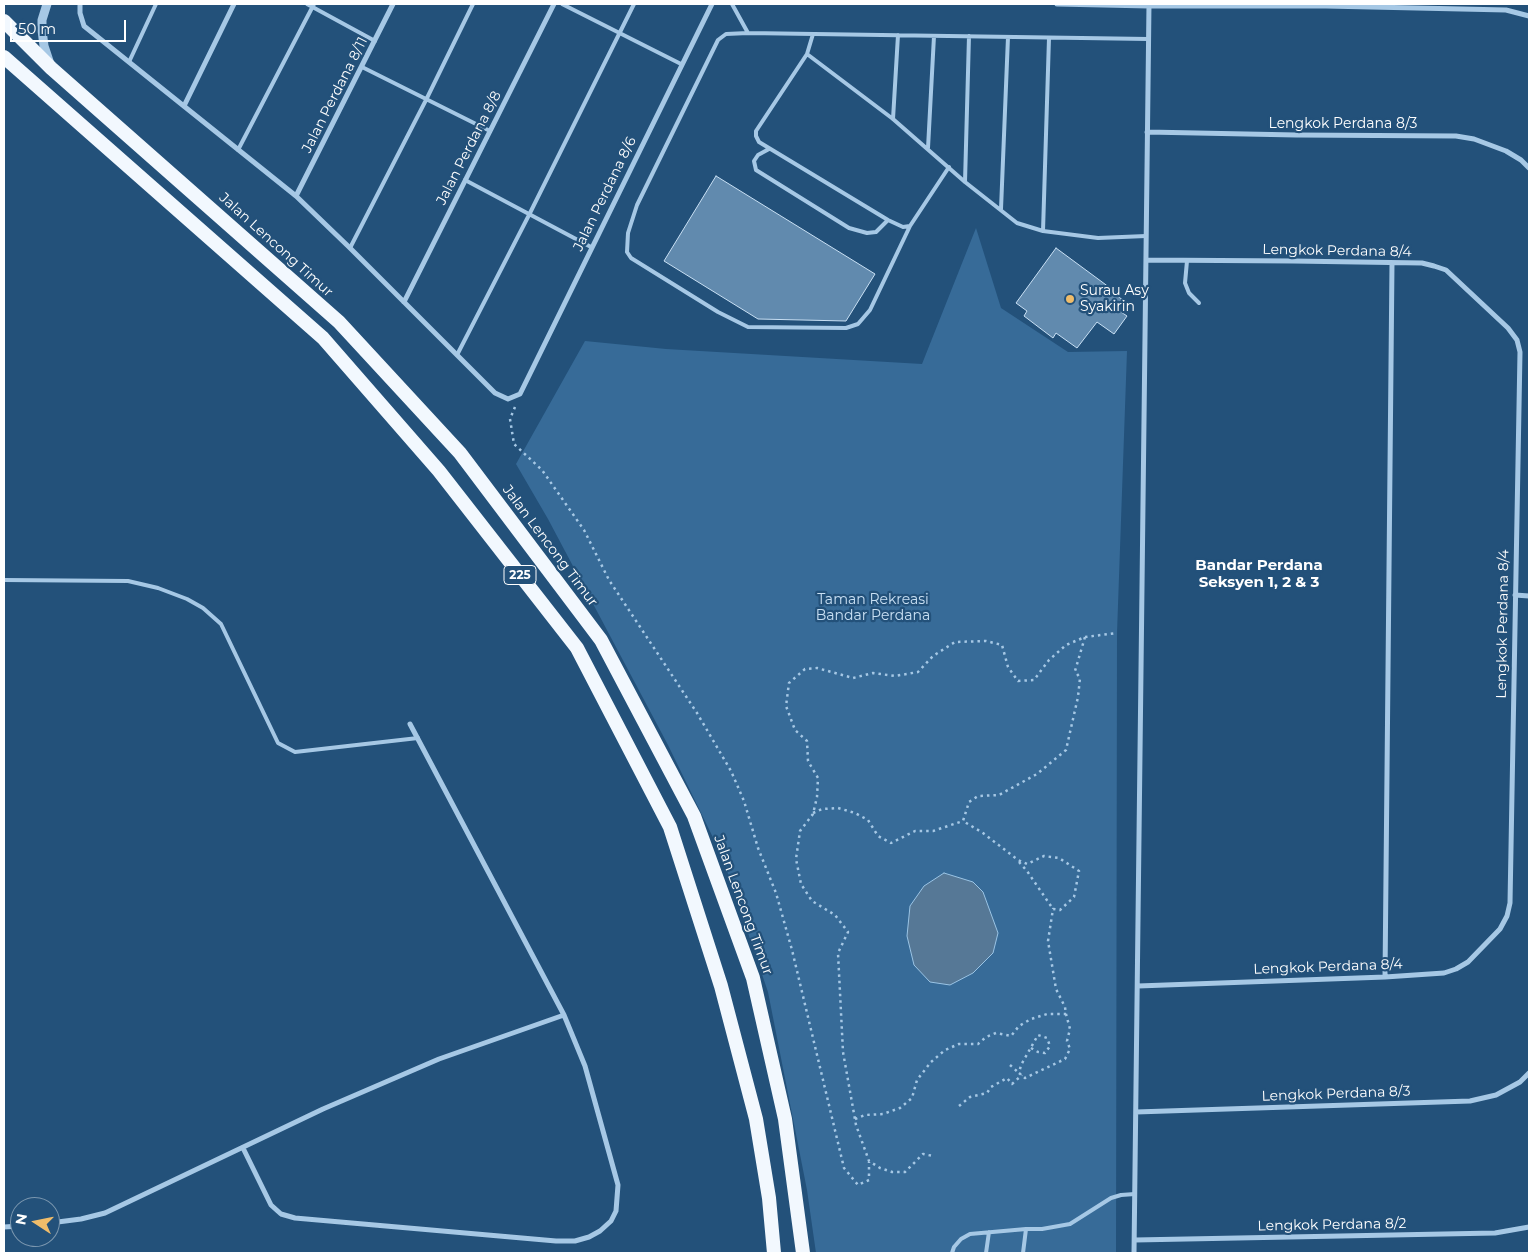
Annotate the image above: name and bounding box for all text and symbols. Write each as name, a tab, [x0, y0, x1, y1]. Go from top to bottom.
scale bar	[12, 10, 129, 42]
text: 50 m	[18, 19, 56, 38]
street label: Jalan Perdana 8/11	[299, 34, 371, 156]
street label: Jalan Perdana 8/8	[433, 88, 505, 208]
street label: Lengkok Perdana 8/3	[1269, 116, 1417, 132]
street label: Jalan Perdana 8/6	[570, 134, 640, 254]
street label: Jalan Lencong Timur	[216, 189, 336, 301]
street label: Lengkok Perdana 8/4	[1262, 241, 1412, 261]
place label: Surau Asy Syakirin	[1080, 283, 1149, 316]
marker: Surau Asy Syakirin	[1064, 293, 1076, 305]
street label: Jalan Lencong Timur	[499, 482, 601, 610]
street label: Lengkok Perdana 8/4	[1493, 549, 1513, 699]
district label: Bandar Perdana Seksyen 1, 2 & 3	[1195, 557, 1323, 592]
road number: 225	[504, 566, 536, 584]
park label: Taman Rekreasi Bandar Perdana	[816, 592, 930, 624]
street label: Jalan Lencong Timur	[710, 833, 776, 977]
street label: Lengkok Perdana 8/4	[1253, 956, 1403, 978]
street label: Lengkok Perdana 8/3	[1261, 1083, 1411, 1105]
north arrow	[10, 1197, 60, 1247]
text: N	[11, 1212, 31, 1227]
street label: Lengkok Perdana 8/2	[1257, 1215, 1407, 1235]

